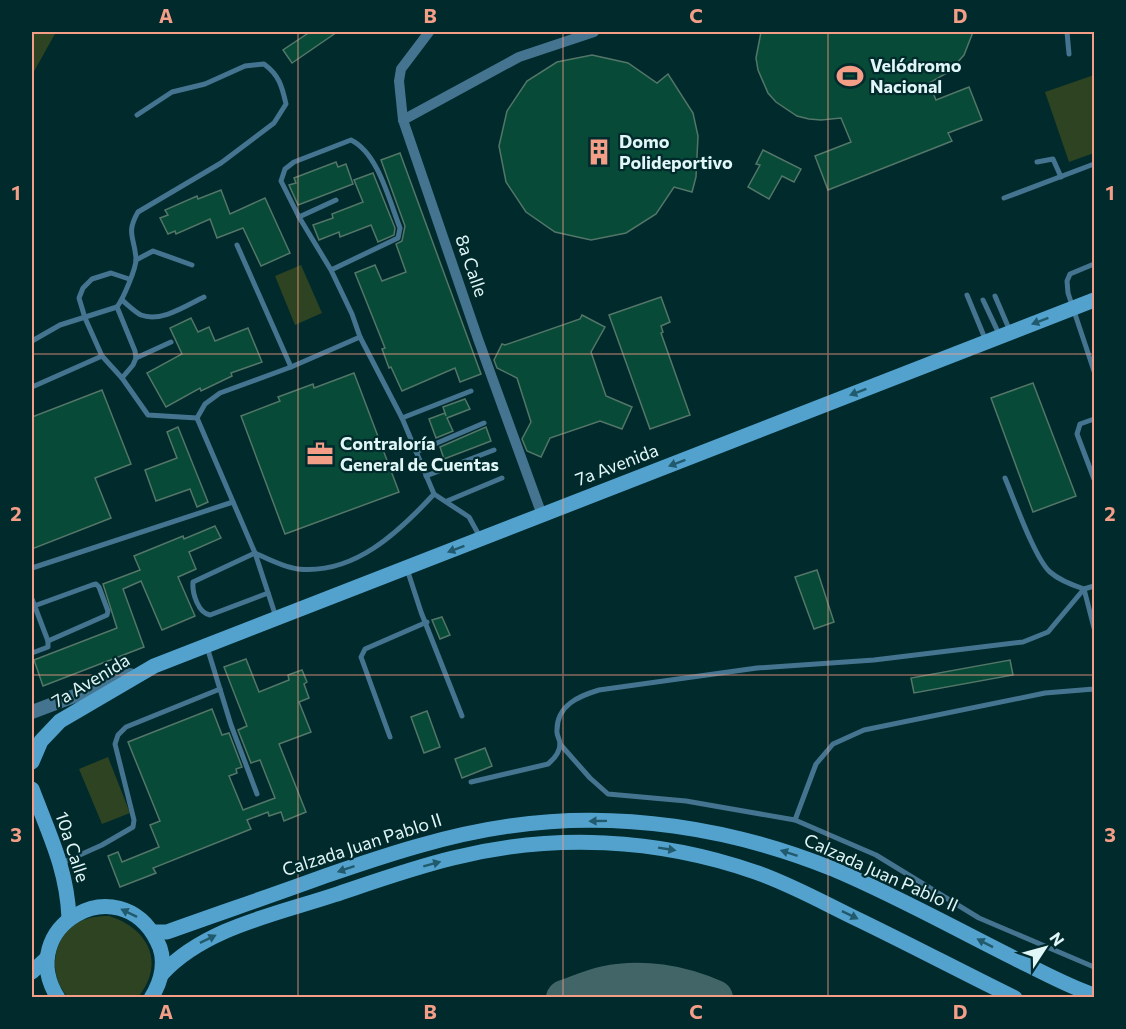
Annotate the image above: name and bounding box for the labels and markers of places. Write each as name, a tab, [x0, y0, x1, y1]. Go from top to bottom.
place label: Velódromo Nacional	[870, 54, 962, 97]
sports icon: Velódromo Nacional	[835, 61, 865, 91]
place label: Domo Polideportivo	[619, 130, 733, 173]
building icon: Domo Polideportivo	[584, 137, 614, 167]
place label: Contraloría General de Cuentas	[340, 432, 499, 475]
office icon: Contraloría General de Cuentas	[305, 439, 335, 469]

